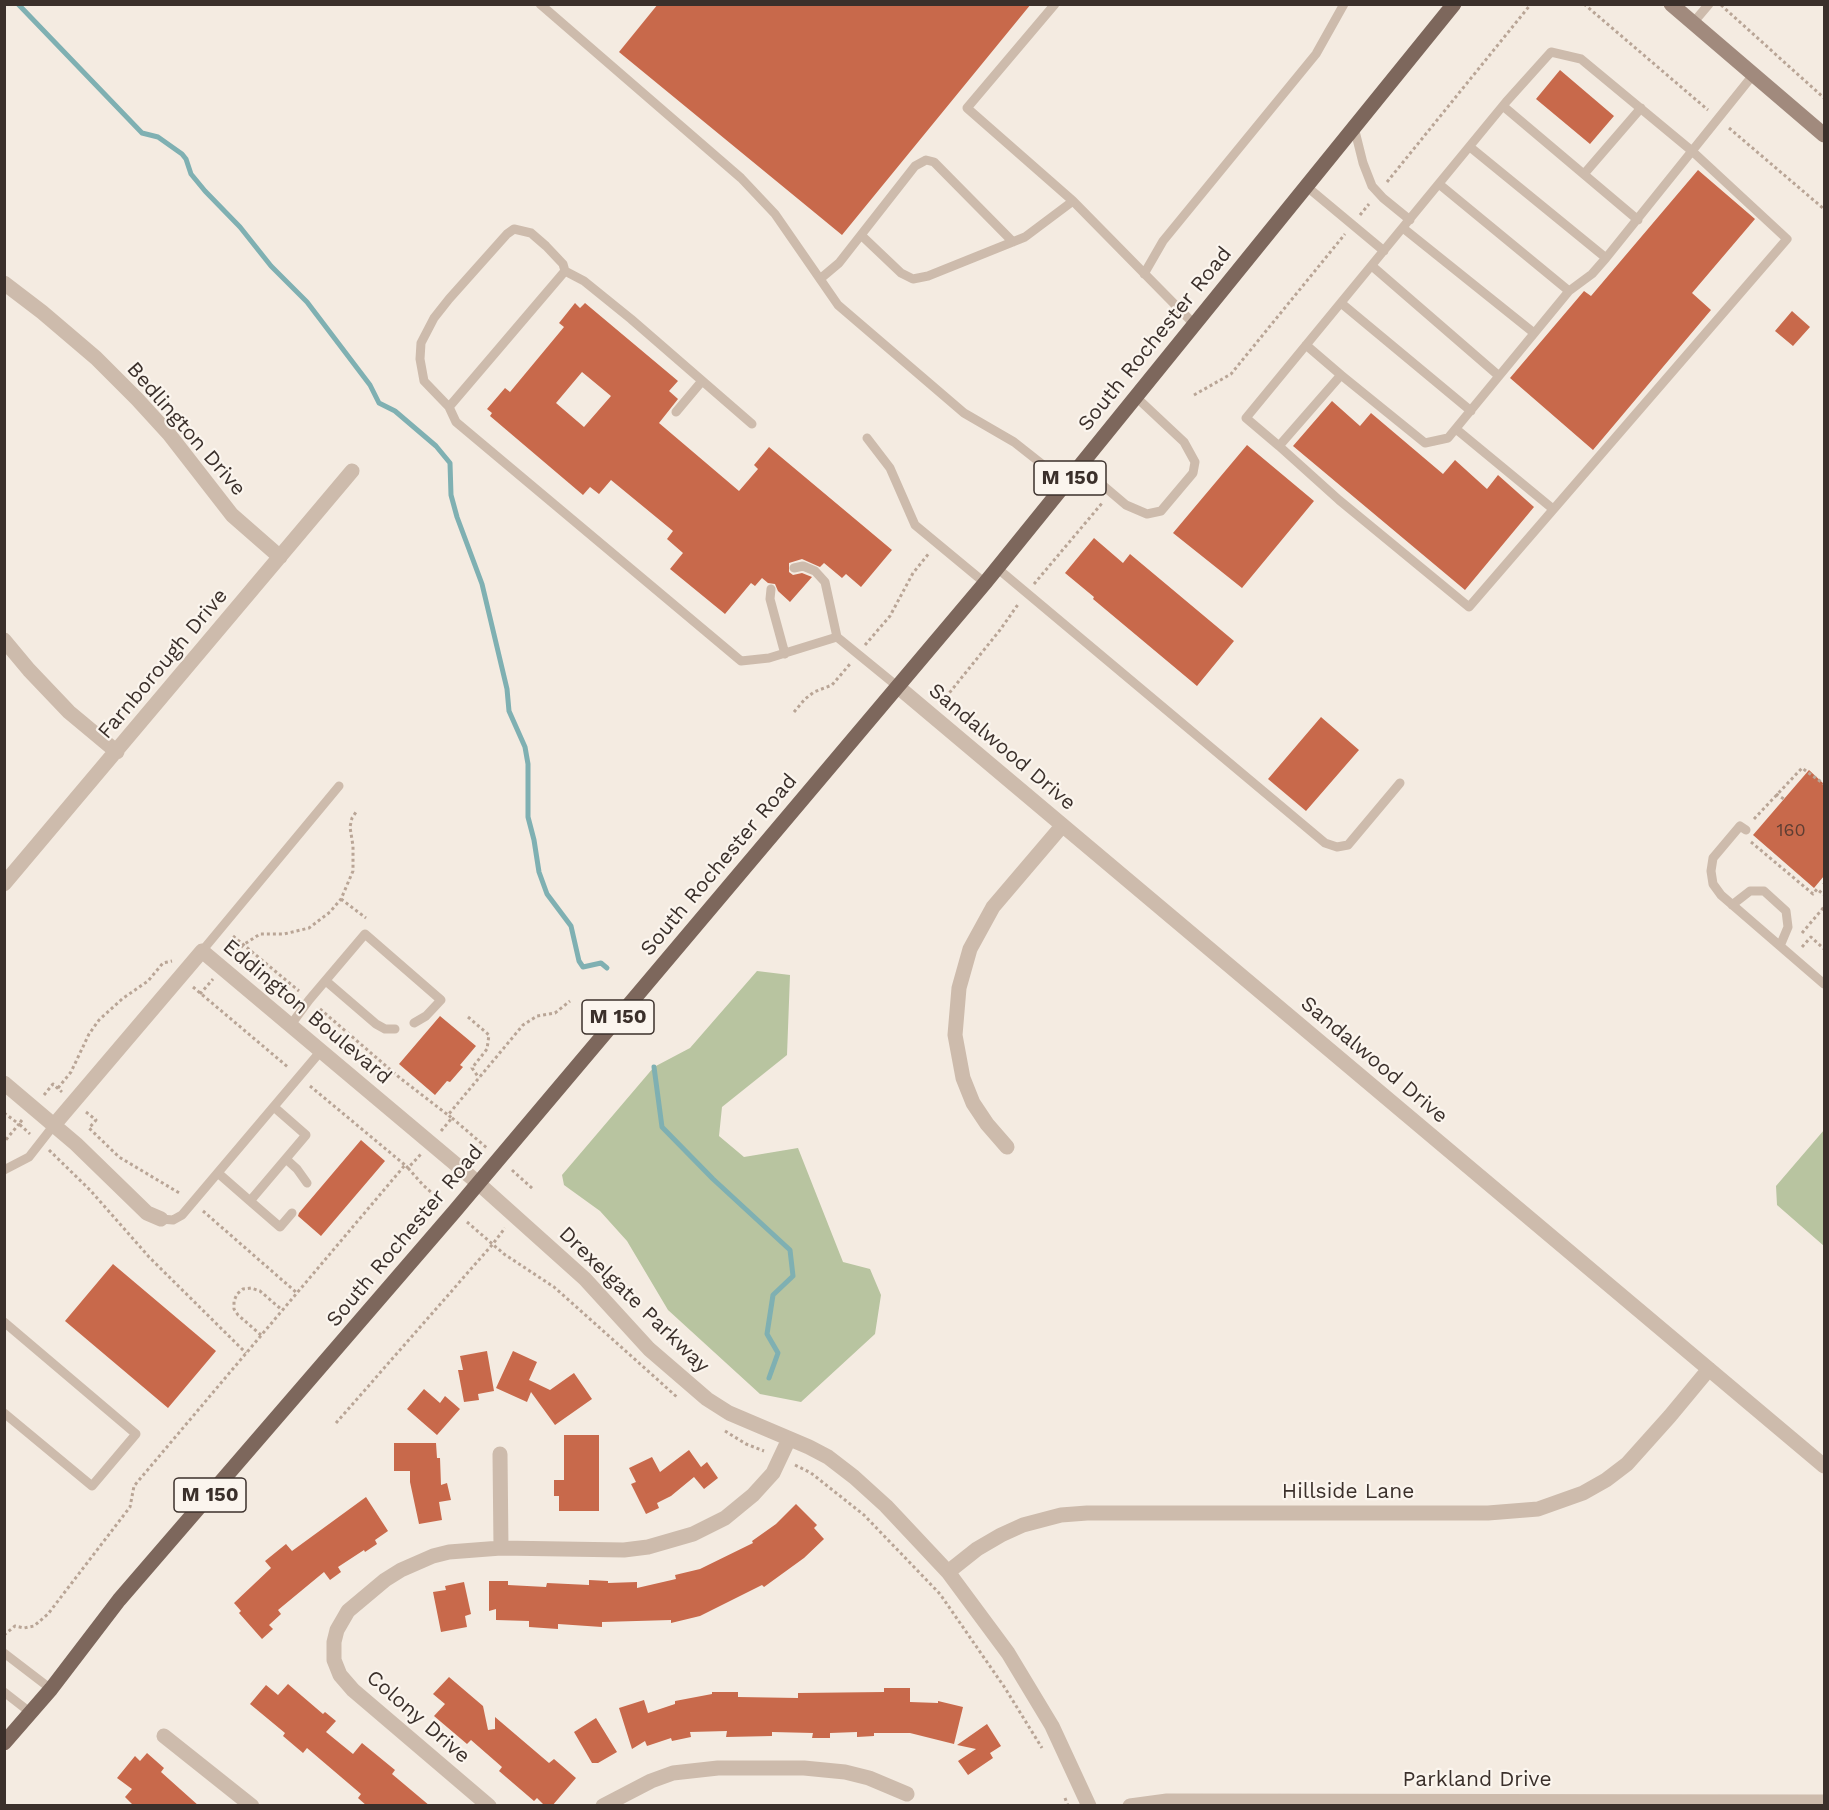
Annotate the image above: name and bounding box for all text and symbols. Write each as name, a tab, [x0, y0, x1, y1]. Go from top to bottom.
street label: South Rochester Road	[1073, 242, 1237, 436]
street label: Bedlington Drive	[121, 357, 251, 501]
road number: M 150	[1034, 461, 1106, 495]
street label: Farnborough Drive	[93, 584, 233, 744]
street label: Sandalwood Drive	[923, 678, 1081, 816]
street label: South Rochester Road	[635, 769, 803, 961]
house number: 160	[1776, 820, 1806, 842]
street label: Eddington Boulevard	[218, 934, 396, 1090]
street label: Sandalwood Drive	[1295, 991, 1453, 1129]
road number: M 150	[582, 1000, 654, 1034]
street label: South Rochester Road	[321, 1140, 489, 1332]
street label: Drexelgate Parkway	[553, 1222, 715, 1378]
road number: M 150	[174, 1478, 246, 1512]
street label: Hillside Lane	[1282, 1479, 1414, 1505]
street label: Colony Drive	[361, 1665, 475, 1769]
street label: Parkland Drive	[1402, 1767, 1552, 1793]

